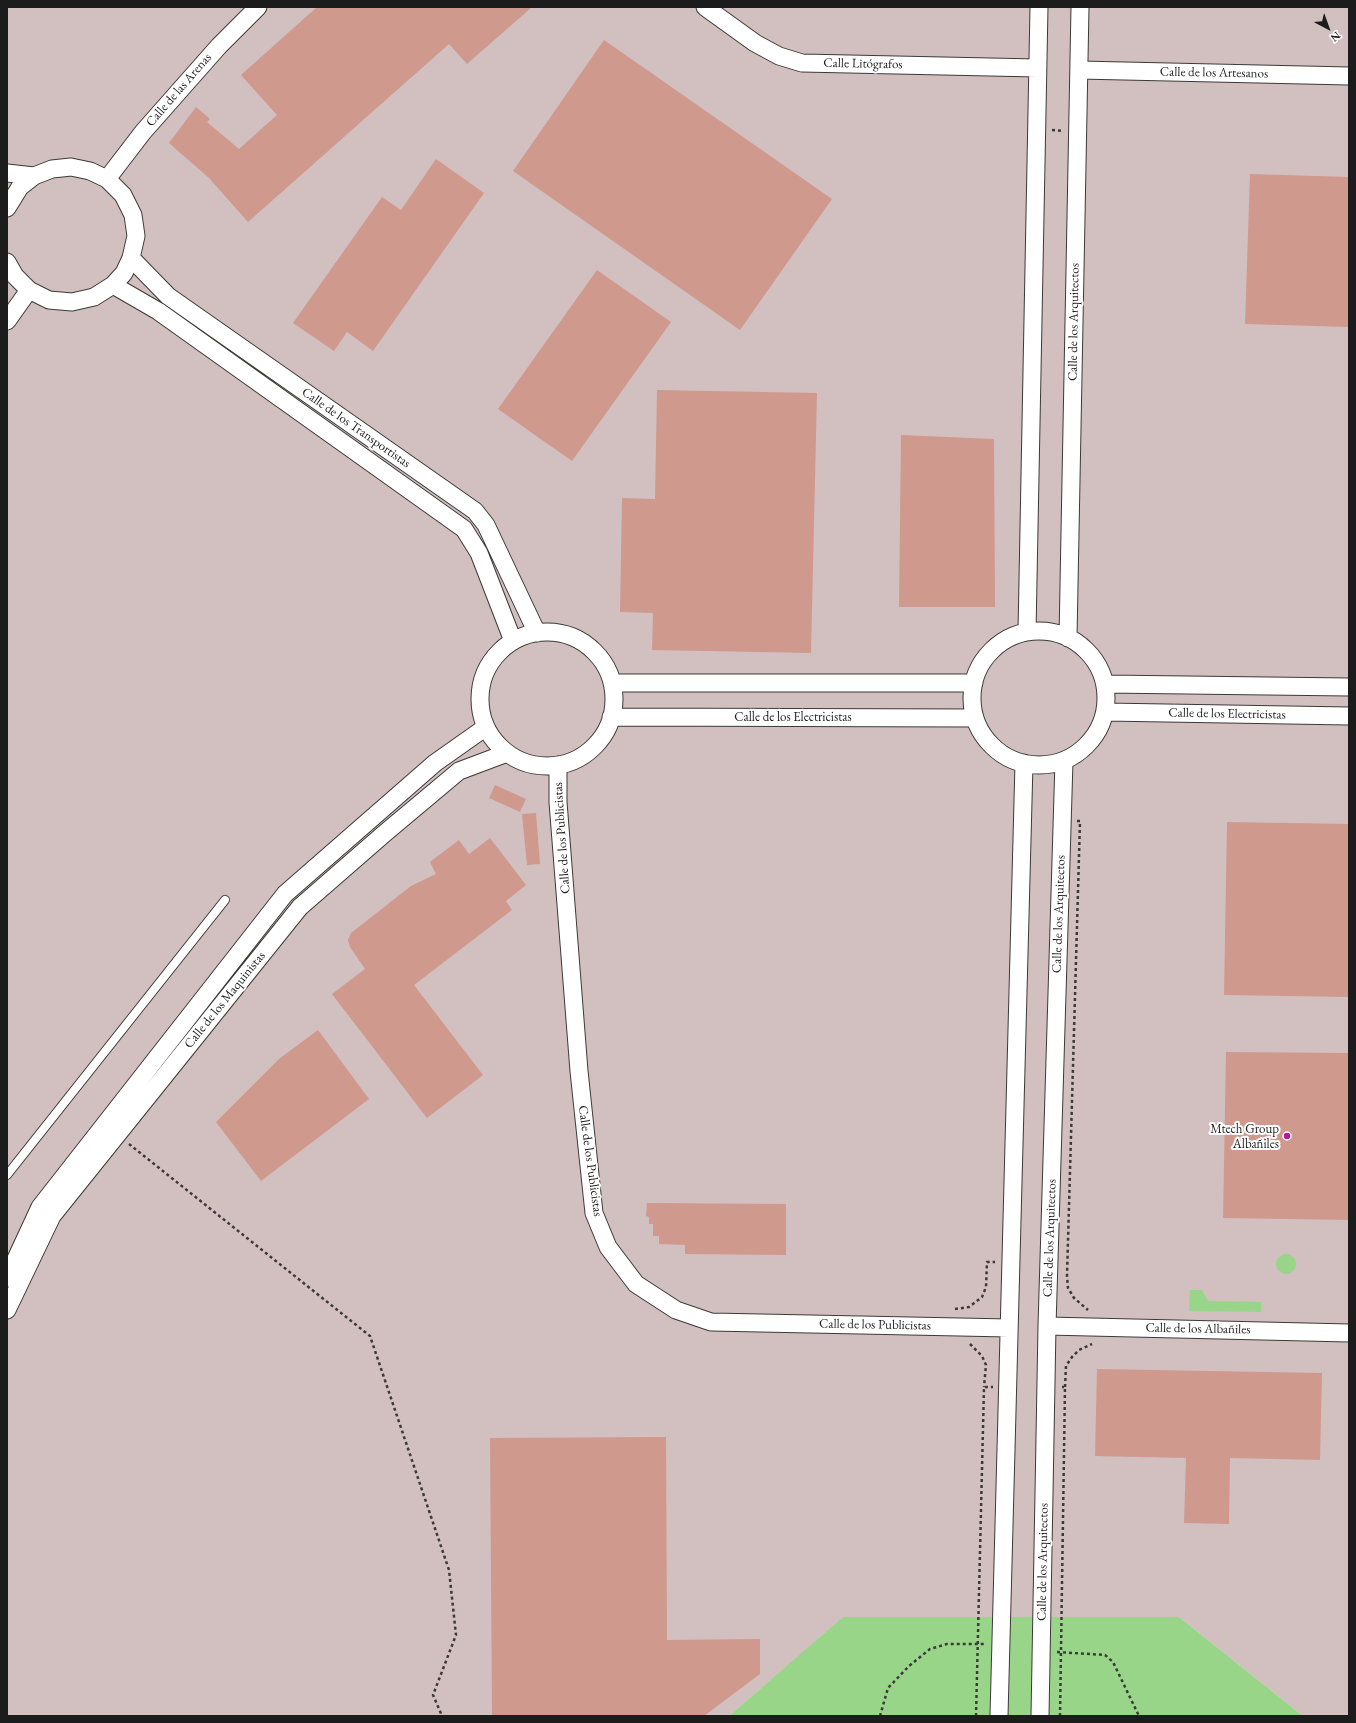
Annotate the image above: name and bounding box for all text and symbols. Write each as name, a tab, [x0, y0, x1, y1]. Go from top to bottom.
north arrow	[1308, 8, 1348, 48]
text: N	[1328, 29, 1344, 45]
street label: Calle de las Arenas	[143, 50, 215, 130]
street label: Calle Litógrafos	[823, 56, 903, 72]
street label: Calle de los Artesanos	[1160, 64, 1268, 82]
street label: Calle de los Arquitectos	[1065, 263, 1083, 381]
street label: Calle de los Transportistas	[299, 385, 413, 471]
street label: Calle de los Electricistas	[1168, 705, 1286, 723]
street label: Calle de los Electricistas	[734, 709, 852, 725]
street label: Calle de los Publicistas	[550, 782, 574, 894]
street label: Calle de los Arquitectos	[1049, 855, 1069, 973]
street label: Calle de los Maquinistas	[181, 948, 269, 1052]
street label: Calle de los Publicistas	[574, 1105, 606, 1217]
place label: Mtech Group Albañiles	[1210, 1121, 1279, 1152]
marker: Mtech Group Albañiles	[1282, 1131, 1292, 1141]
street label: Calle de los Arquitectos	[1040, 1179, 1060, 1297]
street label: Calle de los Publicistas	[819, 1316, 931, 1334]
street label: Calle de los Albañiles	[1145, 1320, 1251, 1338]
street label: Calle de los Arquitectos	[1034, 1503, 1052, 1621]

